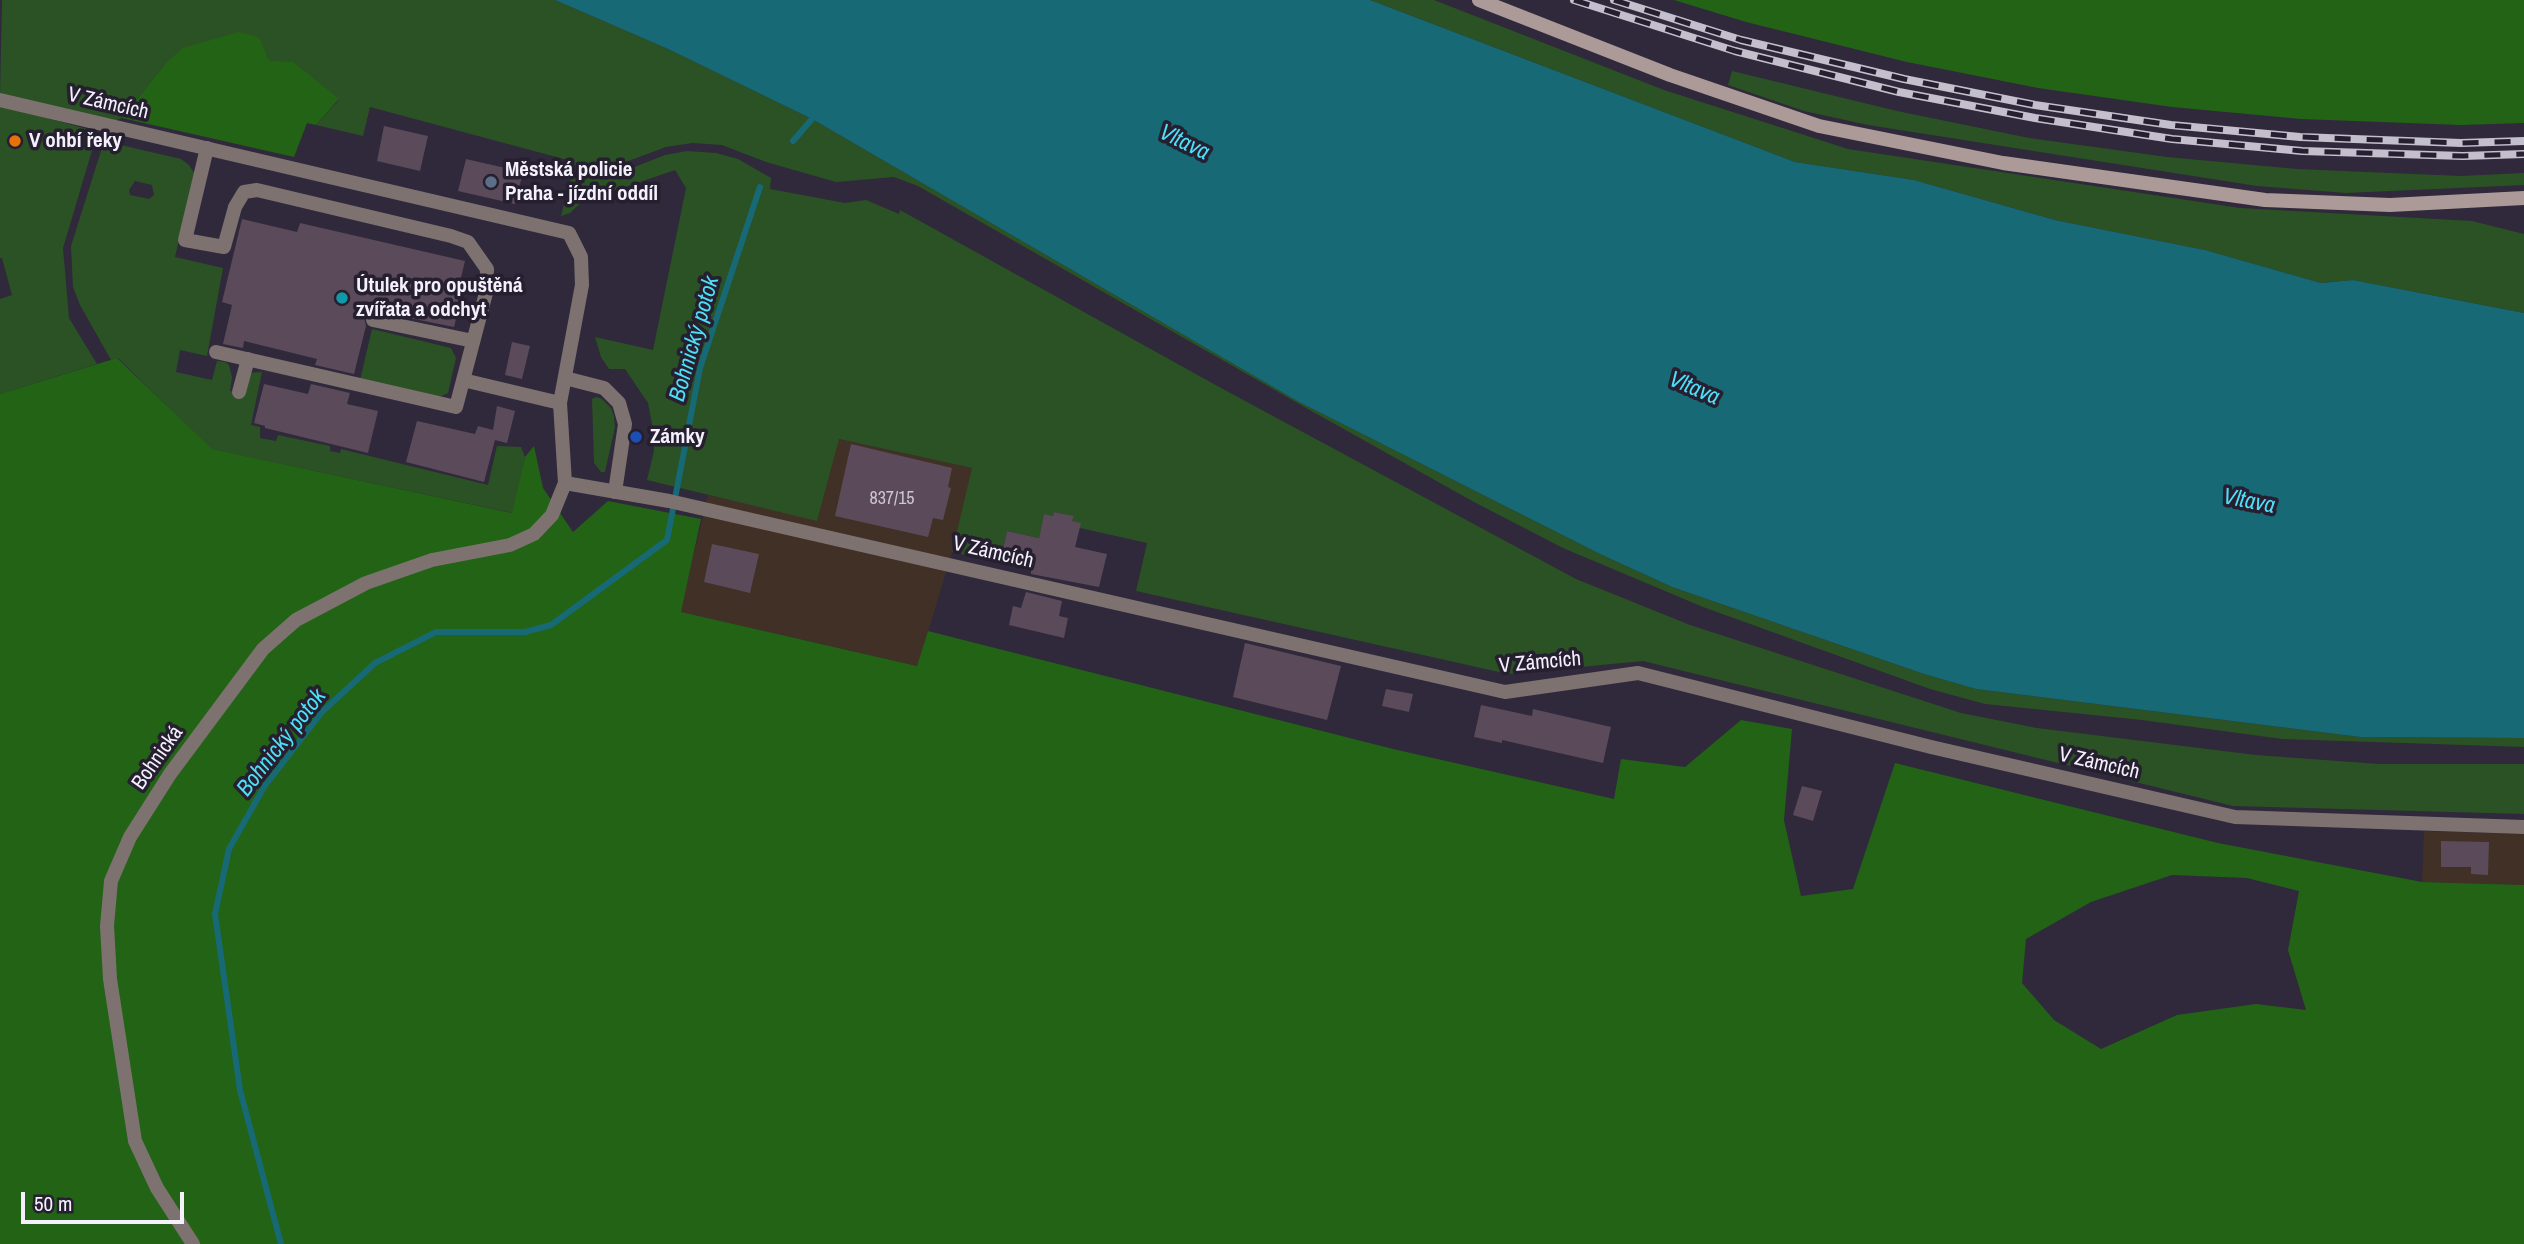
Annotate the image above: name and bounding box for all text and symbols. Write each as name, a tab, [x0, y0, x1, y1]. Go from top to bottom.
street label: V Zámcích	[65, 82, 151, 126]
water label: Vltava	[1154, 119, 1214, 167]
place label: V ohbí řeky	[29, 128, 122, 154]
marker: V ohbí řeky	[7, 133, 23, 149]
place label: Městská policie Praha - jízdní oddíl	[505, 157, 658, 207]
marker: Městská policie Praha - jízdní oddíl	[483, 174, 499, 190]
place label: Útulek pro opuštěná zvířata a odchyt	[356, 273, 522, 323]
water label: Bohnický potok	[664, 273, 726, 405]
marker: Útulek pro opuštěná zvířata a odchyt	[334, 290, 350, 306]
water label: Vltava	[1664, 366, 1724, 412]
place label: Zámky	[650, 424, 705, 450]
marker: Zámky	[628, 429, 644, 445]
water label: Vltava	[2221, 483, 2277, 521]
house number: 837/15	[869, 488, 915, 510]
street label: V Zámcích	[950, 531, 1036, 575]
street label: V Zámcích	[1498, 647, 1582, 679]
water label: Bohnický potok	[231, 684, 333, 802]
street label: Bohnická	[127, 721, 189, 795]
street label: V Zámcích	[2056, 742, 2142, 786]
scale bar	[24, 1178, 187, 1222]
text: 50 m	[34, 1189, 72, 1218]

